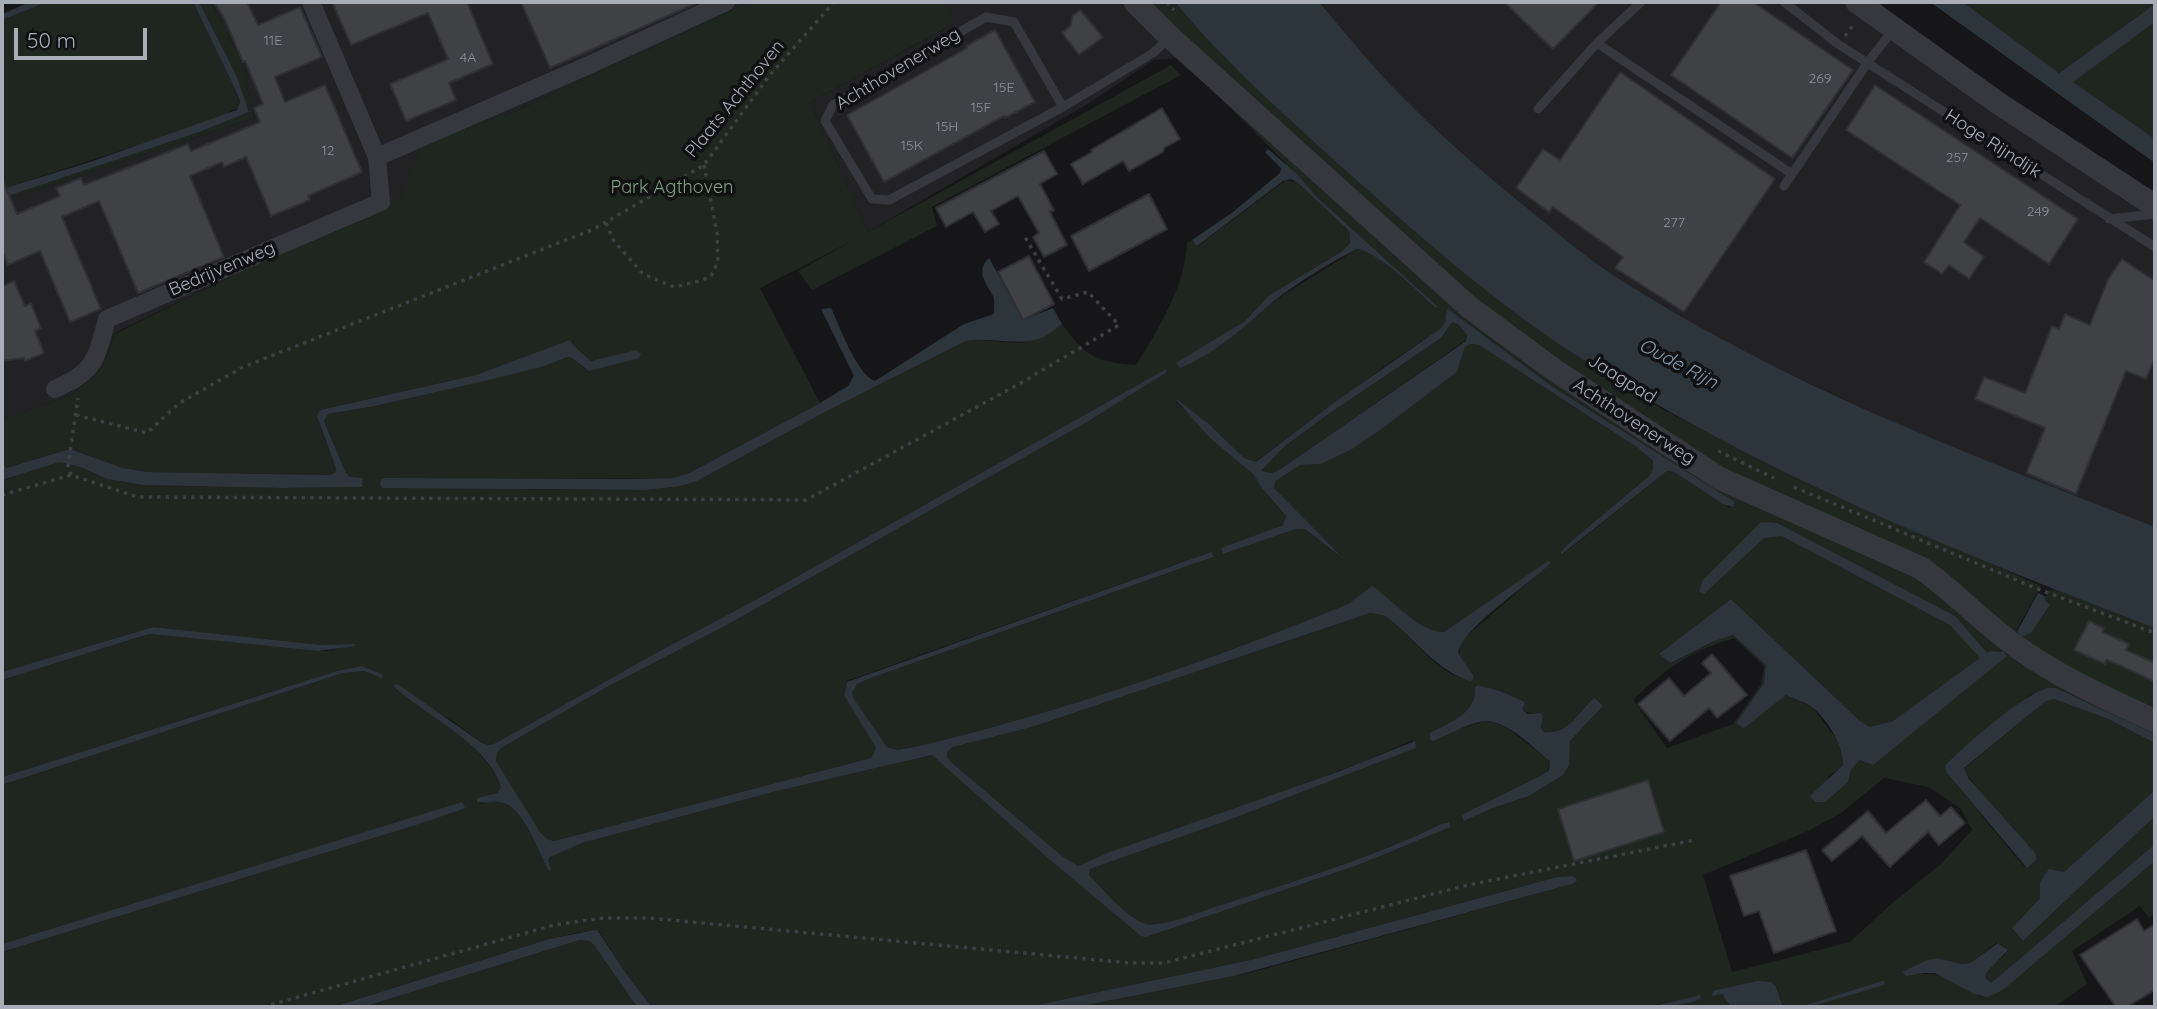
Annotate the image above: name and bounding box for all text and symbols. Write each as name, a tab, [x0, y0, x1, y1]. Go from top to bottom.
scale bar	[18, 14, 150, 58]
street label: Achthovenerweg	[832, 23, 964, 115]
text: 50 m	[27, 27, 76, 53]
house number: 11E	[264, 33, 282, 49]
street label: Plaats Achthoven	[681, 36, 789, 162]
house number: 4A	[460, 50, 476, 66]
house number: 269	[1808, 71, 1832, 87]
house number: 15E	[994, 80, 1014, 96]
house number: 15F	[971, 100, 991, 116]
street label: Hoge Rijndijk	[1941, 105, 2045, 183]
house number: 15H	[936, 119, 958, 135]
house number: 15K	[901, 138, 923, 154]
house number: 12	[322, 143, 334, 159]
house number: 257	[1946, 150, 1968, 166]
park label: Park Agthoven	[610, 177, 734, 199]
house number: 249	[2027, 204, 2049, 220]
house number: 277	[1663, 215, 1685, 231]
street label: Bedrijvenweg	[166, 237, 278, 301]
water label: Oude Rijn	[1635, 334, 1721, 394]
street label: Jaagpad	[1584, 350, 1660, 408]
street label: Achthovenerweg	[1569, 375, 1699, 469]

